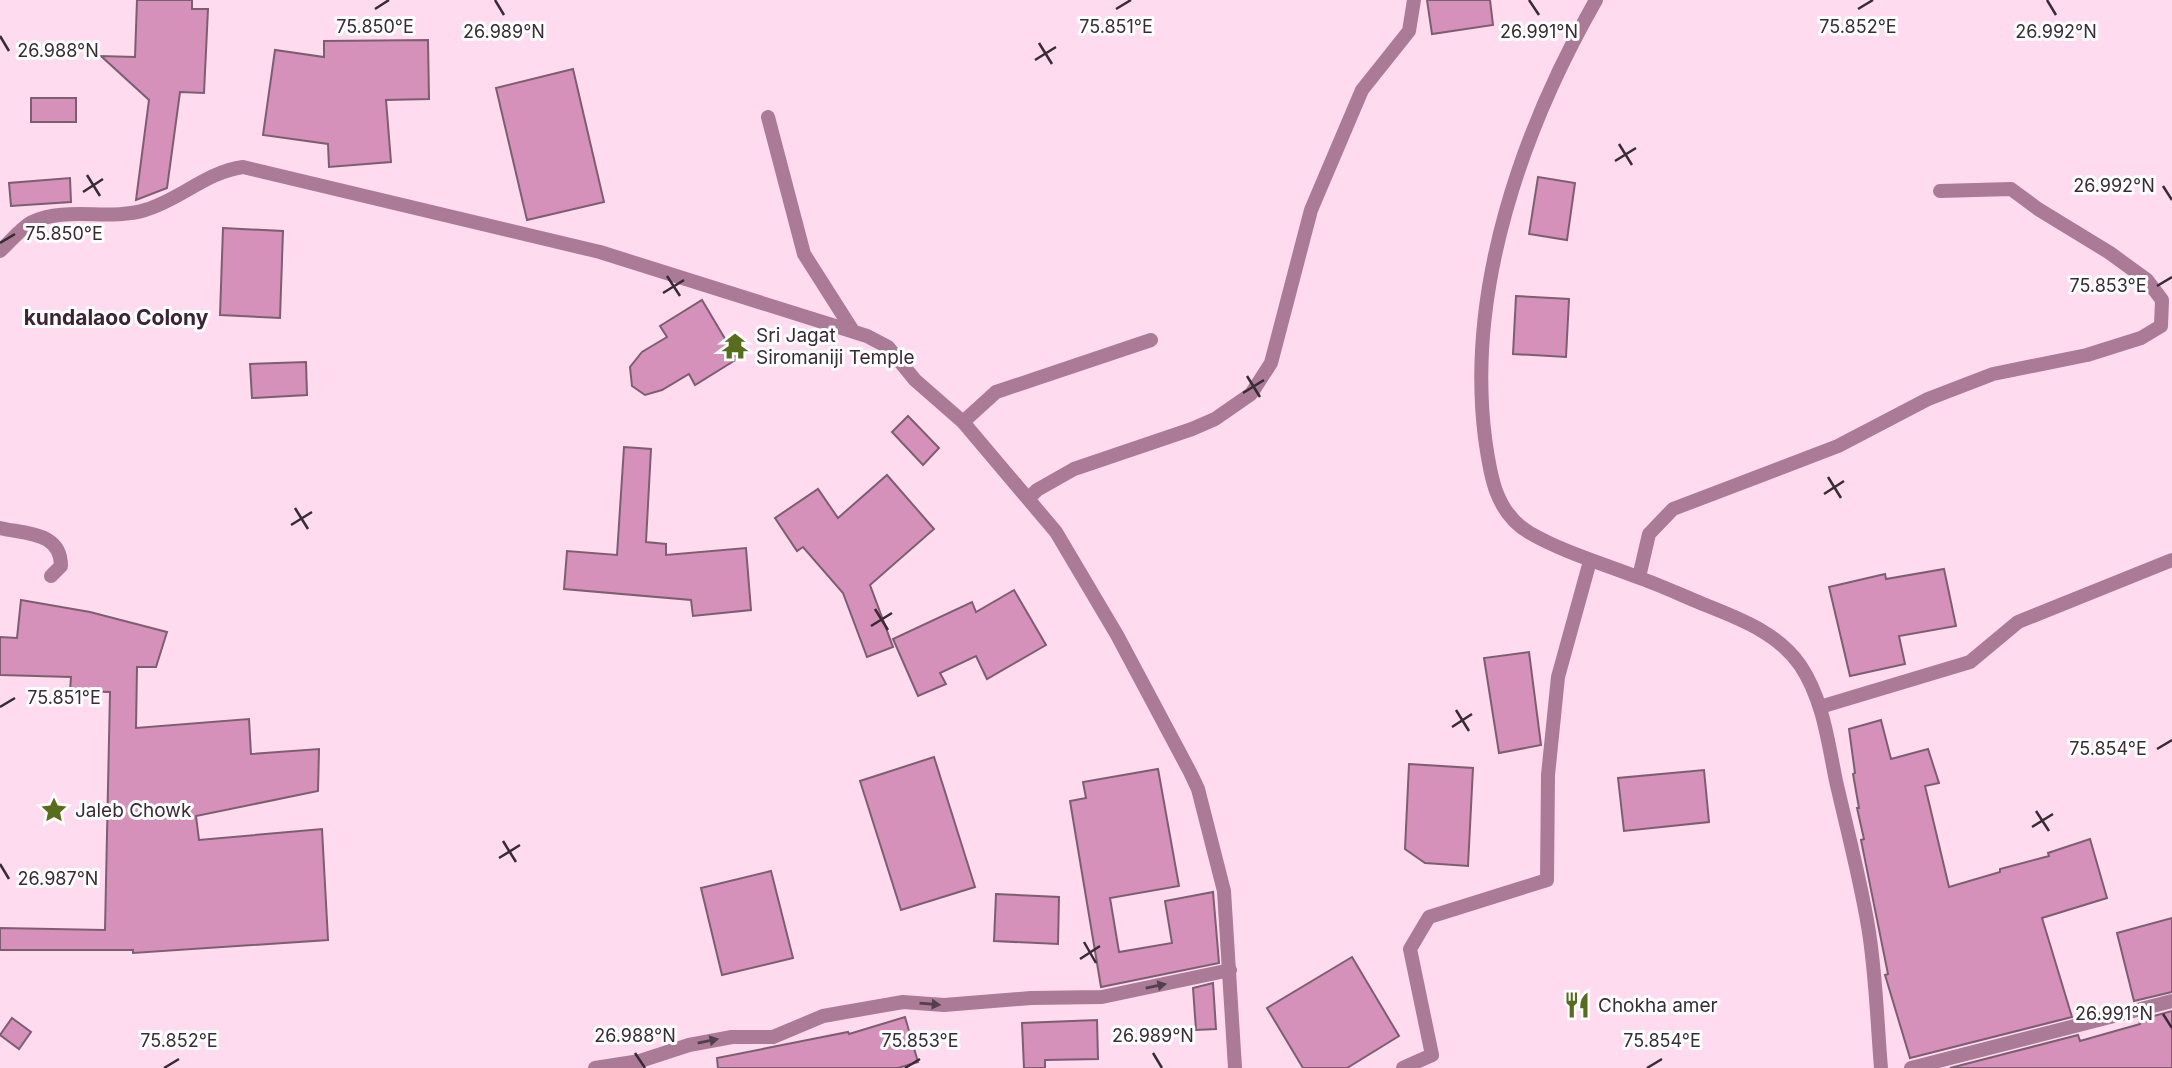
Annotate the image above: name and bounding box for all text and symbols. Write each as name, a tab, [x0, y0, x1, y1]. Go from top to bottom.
text: 75.850°E	[336, 16, 414, 37]
text: 75.851°E	[1079, 16, 1153, 37]
text: 75.852°E	[1819, 16, 1897, 37]
text: 26.989°N	[463, 21, 545, 42]
text: 26.991°N	[1500, 21, 1578, 42]
text: 26.992°N	[2015, 21, 2097, 42]
text: 26.988°N	[17, 40, 99, 61]
text: 26.992°N	[2073, 175, 2155, 196]
text: 75.850°E	[25, 223, 103, 244]
text: 75.853°E	[2069, 275, 2147, 296]
district label: kundalaoo Colony	[24, 305, 209, 330]
place label: Sri Jagat Siromaniji Temple	[756, 324, 915, 369]
temple icon: Sri Jagat Siromaniji Temple	[720, 331, 750, 361]
text: 75.851°E	[27, 687, 101, 708]
text: 75.854°E	[2069, 738, 2147, 759]
place icon: Jaleb Chowk	[39, 795, 69, 825]
place label: Jaleb Chowk	[75, 799, 192, 822]
text: 26.987°N	[18, 868, 98, 889]
one-way arrow	[1145, 980, 1167, 991]
restaurant icon: Chokha amer	[1562, 990, 1592, 1020]
place label: Chokha amer	[1598, 994, 1718, 1017]
one-way arrow	[919, 999, 941, 1010]
text: 26.991°N	[2075, 1003, 2153, 1024]
text: 26.988°N	[594, 1025, 676, 1046]
text: 26.989°N	[1112, 1025, 1194, 1046]
text: 75.852°E	[140, 1030, 218, 1051]
text: 75.853°E	[881, 1030, 959, 1051]
text: 75.854°E	[1623, 1030, 1701, 1051]
one-way arrow	[697, 1035, 719, 1046]

